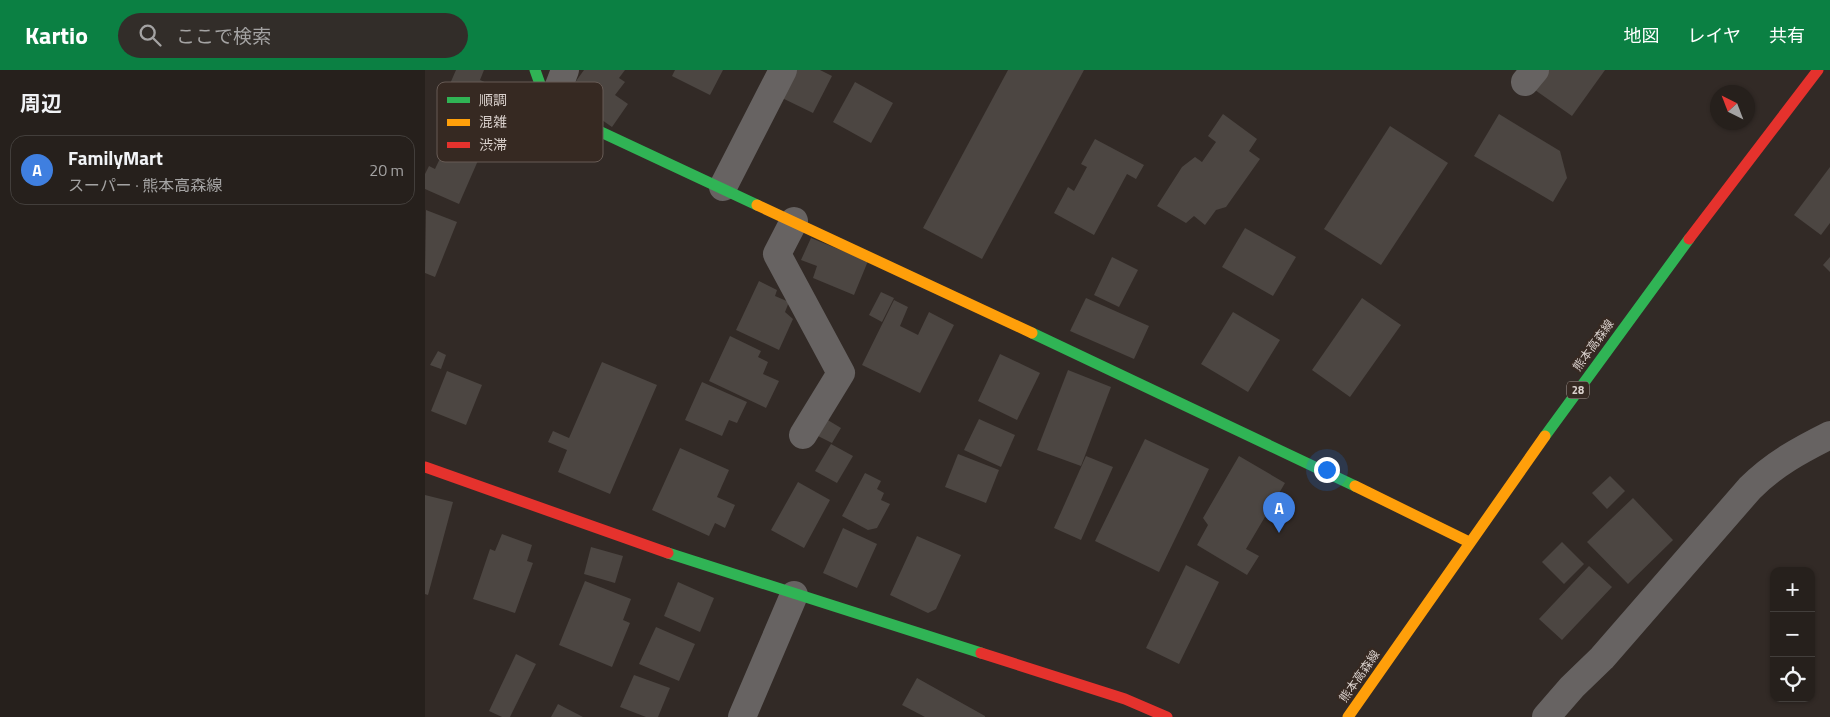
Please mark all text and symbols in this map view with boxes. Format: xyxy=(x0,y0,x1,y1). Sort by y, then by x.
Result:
search box xyxy=(118,13,468,58)
text: Kartio xyxy=(25,17,88,53)
icon: search xyxy=(136,21,164,49)
text: ここで検索 xyxy=(176,21,271,50)
text: 地図 xyxy=(1624,22,1660,49)
text: レイヤ xyxy=(1688,22,1741,49)
text: 共有 xyxy=(1769,22,1805,49)
legend xyxy=(437,82,603,162)
north arrow xyxy=(1710,85,1755,130)
text: 周辺 xyxy=(20,87,62,119)
text: 順調 xyxy=(479,89,507,110)
text: 混雑 xyxy=(479,111,507,132)
text: 渋滞 xyxy=(479,134,507,155)
text: FamilyMart xyxy=(68,143,163,172)
text: A xyxy=(32,158,42,182)
text: 20 m xyxy=(369,158,404,182)
text: スーパー · 熊本高森線 xyxy=(68,173,222,197)
street label: 熊本高森線 xyxy=(1568,315,1618,375)
road number: 28 xyxy=(1567,382,1589,398)
your location xyxy=(1314,457,1340,483)
pin: A xyxy=(1263,492,1295,533)
map controls xyxy=(1770,567,1815,702)
button: + xyxy=(1770,567,1815,612)
button: − xyxy=(1770,612,1815,657)
street label: 熊本高森線 xyxy=(1334,646,1384,706)
button: locate xyxy=(1770,657,1815,702)

